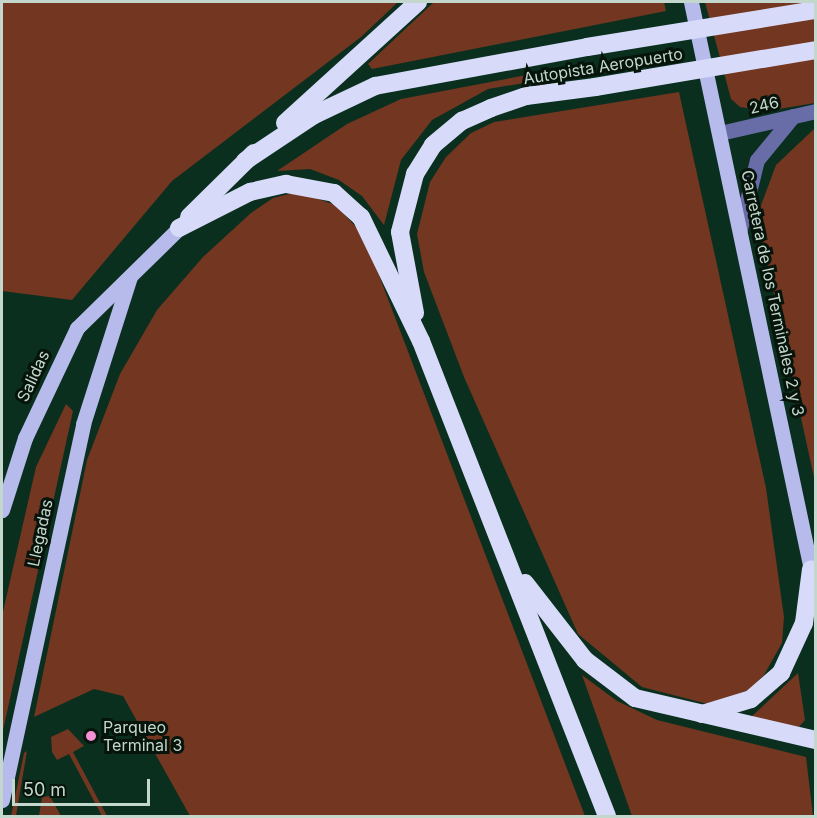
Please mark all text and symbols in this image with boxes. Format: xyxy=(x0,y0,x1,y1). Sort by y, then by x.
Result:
street label: Autopista Aeropuerto xyxy=(522,44,684,88)
street label: 246 xyxy=(747,92,781,118)
street label: Carretera de los Terminales 2 y 3 xyxy=(738,168,808,418)
street label: Salidas xyxy=(13,347,53,405)
street label: Llegadas xyxy=(24,498,56,568)
place label: Parqueo Terminal 3 xyxy=(103,717,182,755)
marker: Parqueo Terminal 3 xyxy=(84,729,98,743)
scale bar xyxy=(15,767,153,805)
text: 50 m xyxy=(23,779,66,800)

